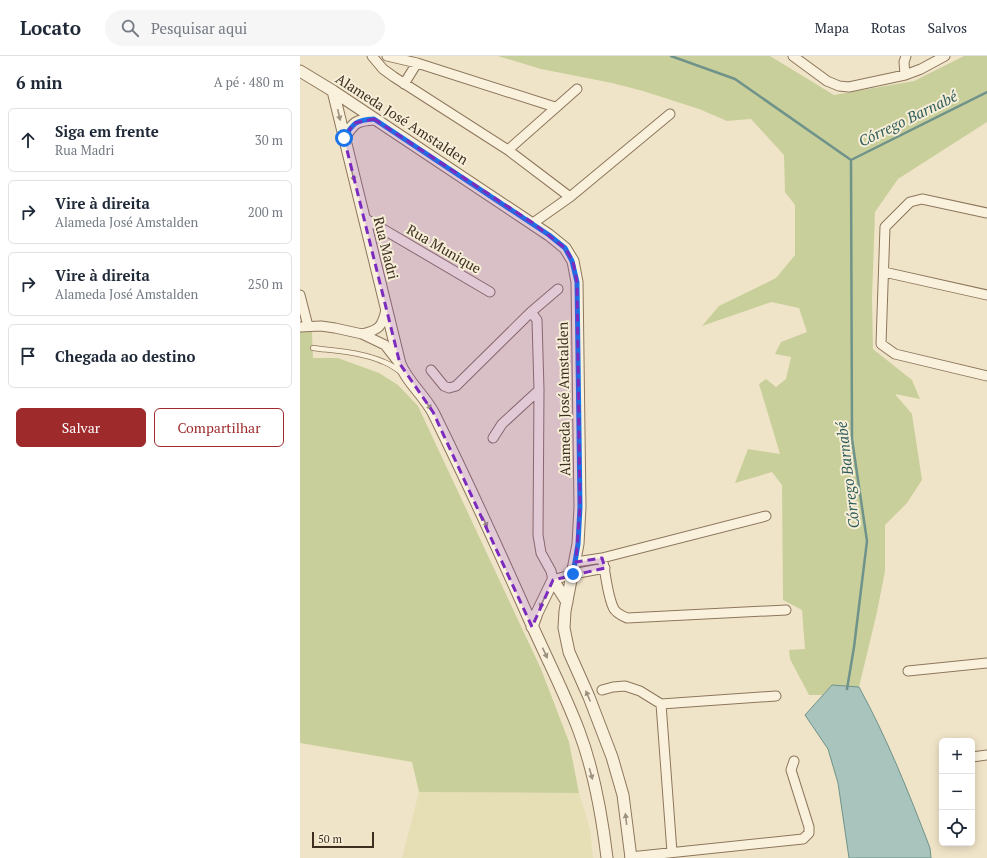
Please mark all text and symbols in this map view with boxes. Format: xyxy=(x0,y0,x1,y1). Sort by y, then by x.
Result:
search box xyxy=(105,10,385,46)
text: Locato xyxy=(20,15,81,40)
icon: search xyxy=(119,17,141,39)
text: Pesquisar aqui xyxy=(151,18,247,38)
text: Mapa xyxy=(815,18,849,37)
text: Rotas xyxy=(871,18,906,37)
text: Salvos xyxy=(928,18,967,37)
street label: Alameda José Amstalden xyxy=(332,69,473,169)
text: 6 min xyxy=(16,71,63,94)
text: A pé · 480 m xyxy=(214,73,284,91)
water label: Córrego Barnabé xyxy=(855,85,961,151)
one-way arrow xyxy=(336,108,342,121)
text: Siga em frente xyxy=(55,121,159,141)
icon: ahead xyxy=(17,129,39,151)
route start xyxy=(335,129,353,147)
text: 30 m xyxy=(255,131,283,149)
text: Rua Madri xyxy=(55,141,114,159)
one-way arrow xyxy=(351,170,357,182)
text: Vire à direita xyxy=(55,193,150,213)
icon: right xyxy=(17,201,39,223)
text: 200 m xyxy=(248,203,283,221)
text: Alameda José Amstalden xyxy=(55,213,198,231)
street label: Rua Madri xyxy=(370,215,403,281)
street label: Rua Munique xyxy=(404,220,485,278)
text: Vire à direita xyxy=(55,265,150,285)
icon: right xyxy=(17,273,39,295)
text: 250 m xyxy=(248,275,283,293)
text: Alameda José Amstalden xyxy=(55,285,198,303)
street label: Alameda José Amstalden xyxy=(553,321,574,476)
icon: arrive xyxy=(17,345,39,367)
text: Chegada ao destino xyxy=(55,346,195,366)
one-way arrow xyxy=(424,400,432,411)
button: Salvar xyxy=(16,408,146,447)
button: Compartilhar xyxy=(154,408,284,447)
water label: Córrego Barnabé xyxy=(830,419,863,530)
one-way arrow xyxy=(482,516,488,527)
route end xyxy=(564,565,582,583)
one-way arrow xyxy=(539,597,545,608)
one-way arrow xyxy=(542,647,548,659)
one-way arrow xyxy=(585,690,591,701)
map controls xyxy=(939,738,975,846)
button: + xyxy=(939,738,975,774)
one-way arrow xyxy=(588,768,594,780)
button: − xyxy=(939,774,975,810)
button: locate xyxy=(939,810,975,846)
one-way arrow xyxy=(623,813,629,825)
scale bar xyxy=(312,830,374,849)
text: 50 m xyxy=(318,832,342,846)

